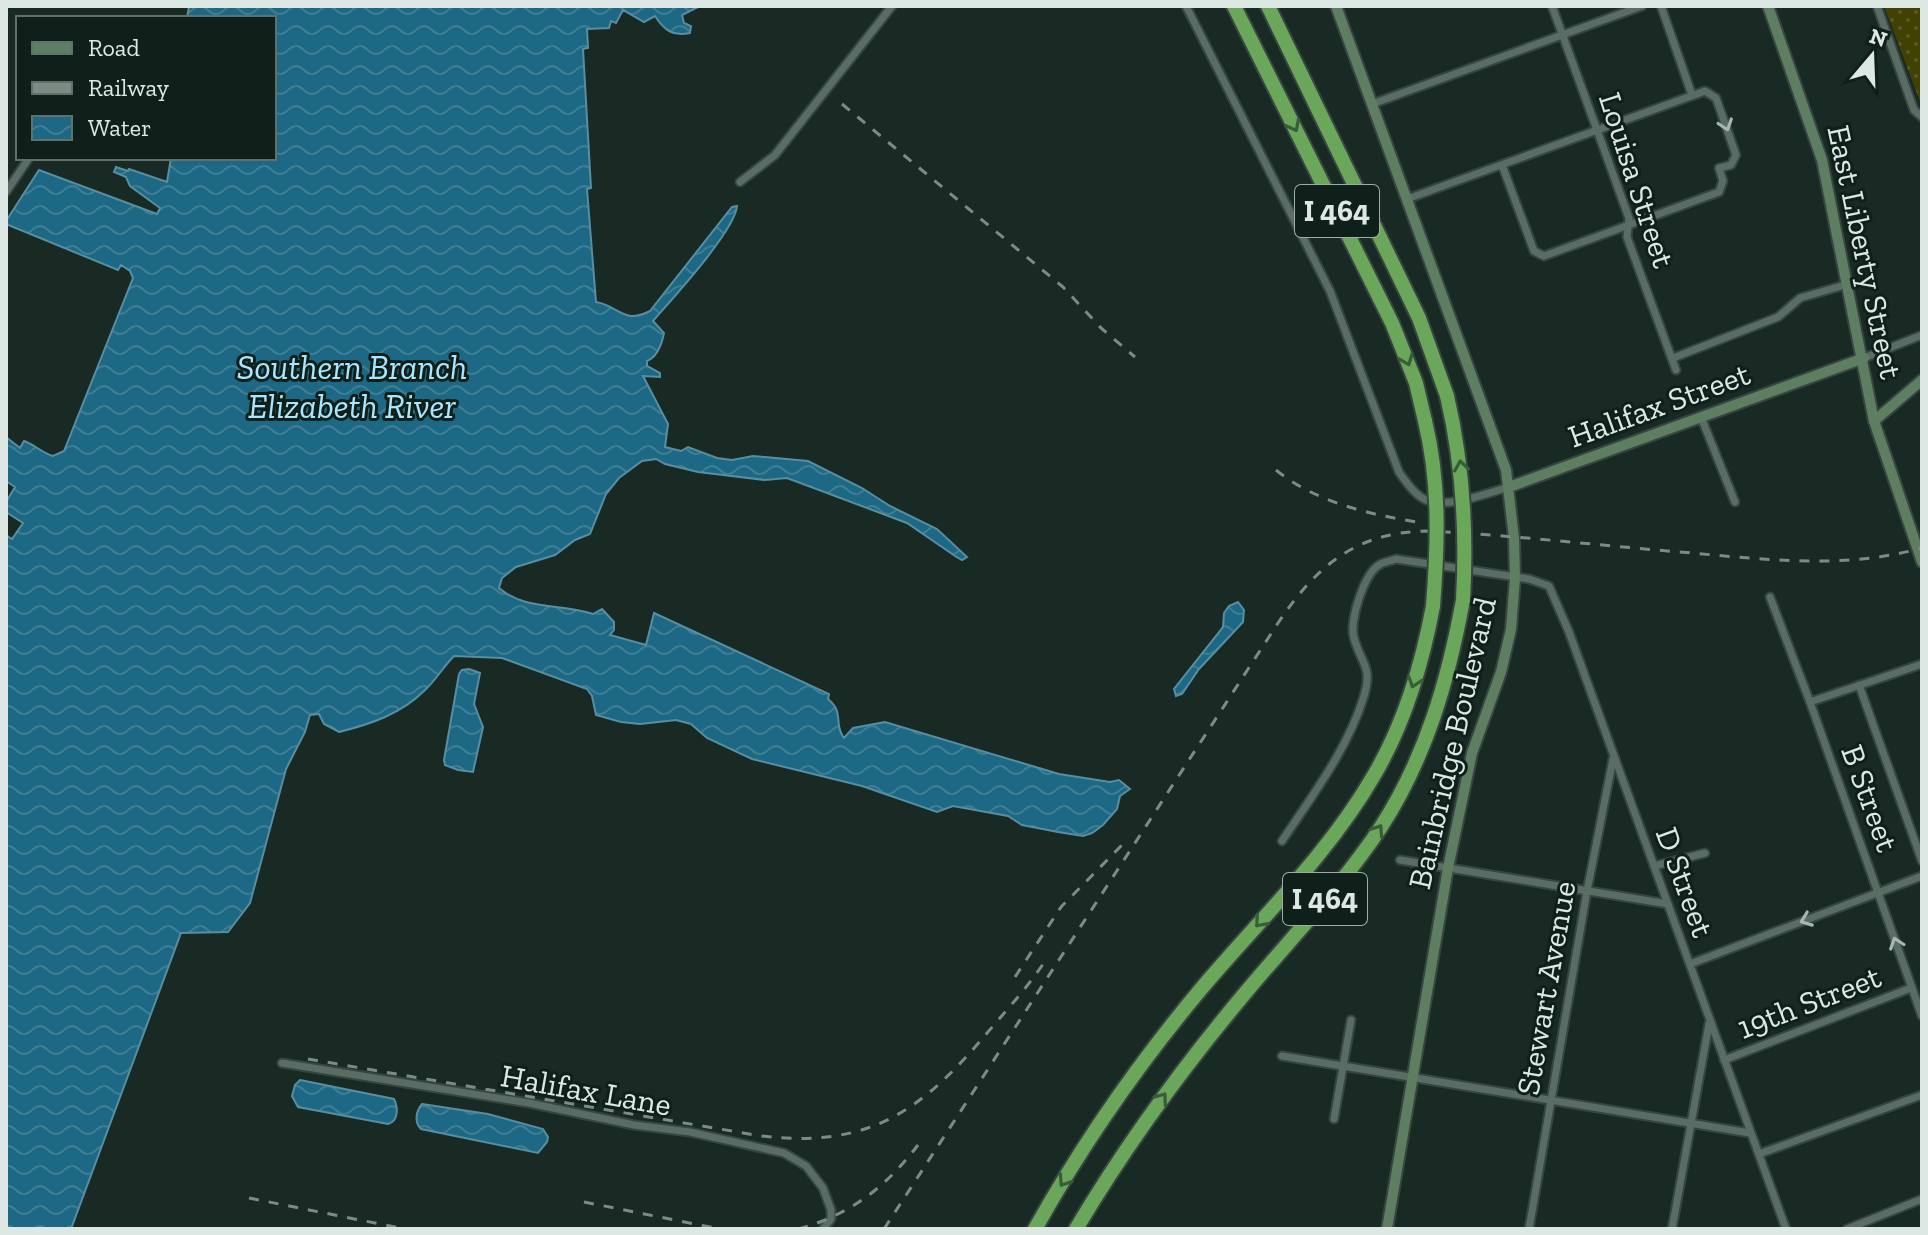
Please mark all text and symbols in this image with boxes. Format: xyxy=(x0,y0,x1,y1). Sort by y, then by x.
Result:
legend xyxy=(16,16,276,160)
north arrow xyxy=(1832,16,1912,96)
text: N xyxy=(1866,22,1891,53)
text: Road xyxy=(88,33,140,62)
text: Railway xyxy=(88,73,170,102)
street label: Louisa Street xyxy=(1591,88,1683,272)
text: Water xyxy=(88,113,151,142)
one-way arrow xyxy=(1285,117,1300,132)
one-way arrow xyxy=(1716,117,1732,131)
street label: East Liberty Street xyxy=(1820,122,1910,382)
road number: I 464 xyxy=(1295,185,1379,237)
water label: Southern Branch Elizabeth River xyxy=(237,347,467,427)
one-way arrow xyxy=(1397,352,1414,366)
street label: Halifax Street xyxy=(1563,355,1755,455)
one-way arrow xyxy=(1453,459,1470,473)
street label: Bainbridge Boulevard xyxy=(1400,593,1504,893)
one-way arrow xyxy=(1408,674,1424,688)
street label: B Street xyxy=(1833,739,1907,857)
street label: D Street xyxy=(1648,822,1722,942)
one-way arrow xyxy=(1368,825,1383,839)
road number: I 464 xyxy=(1283,873,1367,925)
street label: Stewart Avenue xyxy=(1508,878,1584,1098)
one-way arrow xyxy=(1799,910,1813,927)
one-way arrow xyxy=(1255,912,1270,927)
one-way arrow xyxy=(1889,937,1905,951)
street label: 19th Street xyxy=(1732,957,1886,1047)
street label: Halifax Lane xyxy=(498,1056,674,1124)
one-way arrow xyxy=(1152,1092,1167,1107)
one-way arrow xyxy=(1059,1172,1074,1187)

